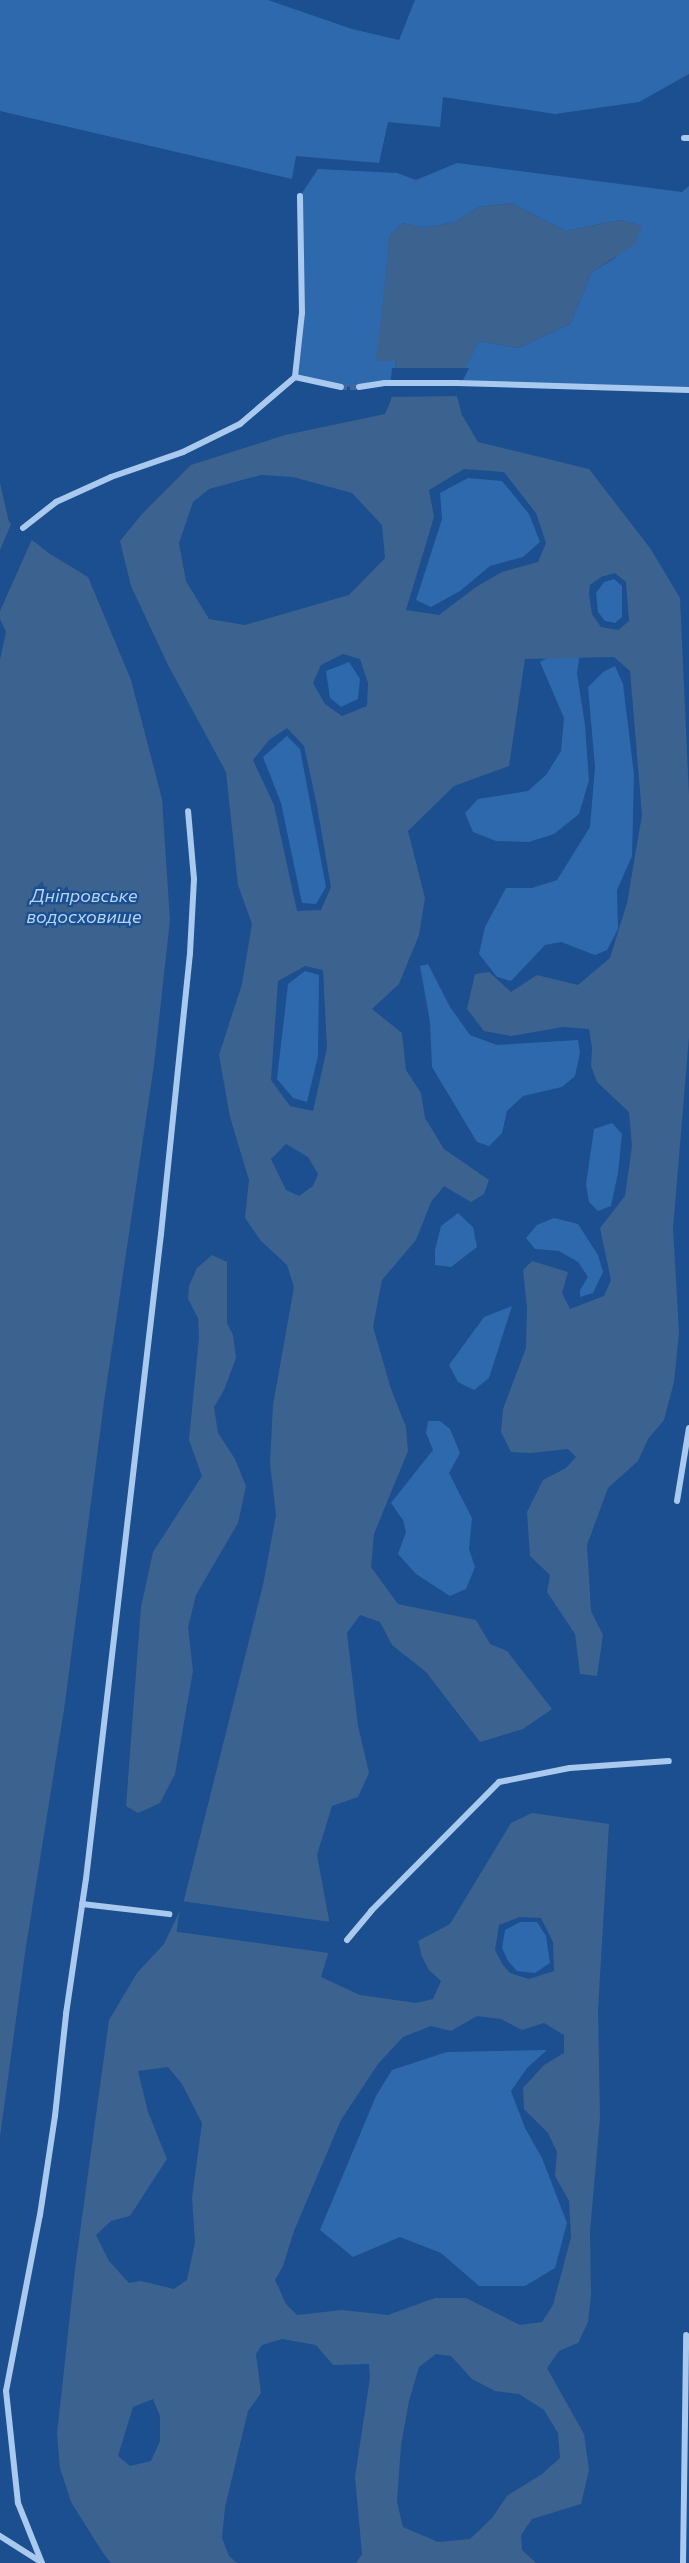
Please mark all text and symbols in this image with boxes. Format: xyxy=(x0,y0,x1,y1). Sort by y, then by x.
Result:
water label: Дніпровське водосховище xyxy=(27,885,141,928)

